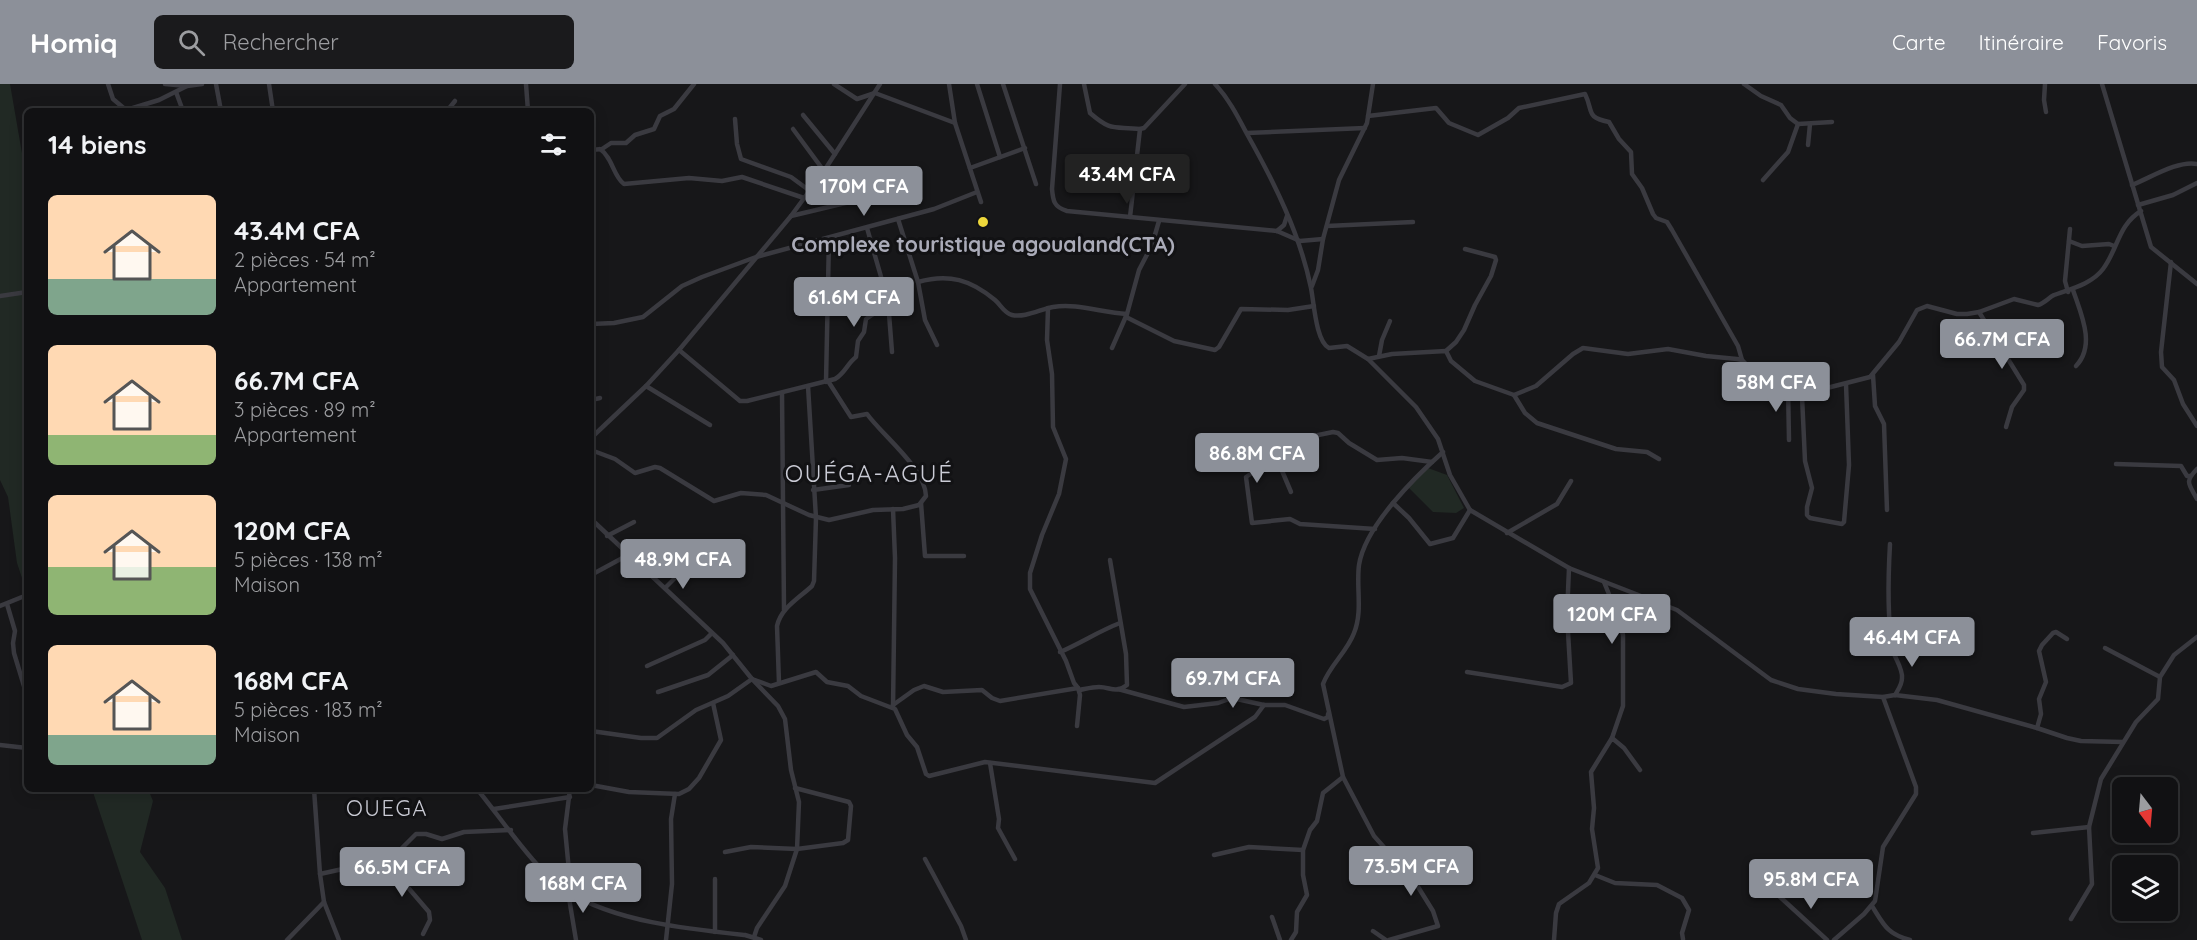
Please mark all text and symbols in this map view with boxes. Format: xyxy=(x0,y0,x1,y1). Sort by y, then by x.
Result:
search box xyxy=(154,15,574,69)
text: Homiq xyxy=(30,25,118,60)
icon: search xyxy=(175,26,208,59)
text: Rechercher xyxy=(223,28,339,56)
text: Carte xyxy=(1892,29,1946,55)
text: Itinéraire xyxy=(1979,29,2064,55)
text: Favoris xyxy=(2097,29,2167,55)
text: 14 biens xyxy=(48,128,147,161)
icon: filters xyxy=(537,128,570,161)
pin: 43.4M CFA xyxy=(1058,154,1196,205)
text: 43.4M CFA xyxy=(1079,161,1175,186)
pin: 170M CFA xyxy=(802,166,926,217)
text: 170M CFA xyxy=(820,173,908,198)
text: 43.4M CFA xyxy=(234,214,360,247)
marker: Complexe touristique agoualand(CTA) xyxy=(976,215,990,229)
icon: home xyxy=(96,219,168,291)
place label: Complexe touristique agoualand(CTA) xyxy=(791,231,1175,257)
text: 2 pièces · 54 m² xyxy=(234,247,376,272)
text: Appartement xyxy=(234,272,357,297)
pin: 61.6M CFA xyxy=(785,277,923,328)
text: 61.6M CFA xyxy=(808,284,900,309)
pin: 66.7M CFA xyxy=(1933,319,2071,370)
text: 66.7M CFA xyxy=(1954,326,2050,351)
pin: 58M CFA xyxy=(1721,362,1831,413)
text: 66.7M CFA xyxy=(234,364,359,397)
icon: home xyxy=(96,369,168,441)
text: 58M CFA xyxy=(1736,369,1816,394)
text: 3 pièces · 89 m² xyxy=(234,397,376,422)
text: Appartement xyxy=(234,422,357,447)
pin: 86.8M CFA xyxy=(1188,433,1326,484)
text: 86.8M CFA xyxy=(1209,440,1305,465)
district label: OUÉGA-AGUÉ xyxy=(785,458,953,488)
text: 120M CFA xyxy=(234,514,350,547)
icon: home xyxy=(96,519,168,591)
pin: 48.9M CFA xyxy=(614,539,752,590)
text: 48.9M CFA xyxy=(635,546,731,571)
text: 5 pièces · 138 m² xyxy=(234,547,383,572)
text: Maison xyxy=(234,572,300,597)
pin: 120M CFA xyxy=(1550,594,1674,645)
text: 120M CFA xyxy=(1567,601,1657,626)
pin: 46.4M CFA xyxy=(1843,617,1981,668)
text: 46.4M CFA xyxy=(1864,624,1960,649)
pin: 69.7M CFA xyxy=(1164,658,1302,709)
text: 168M CFA xyxy=(234,664,348,697)
text: 69.7M CFA xyxy=(1185,665,1281,690)
icon: home xyxy=(96,669,168,741)
text: 5 pièces · 183 m² xyxy=(234,697,383,722)
text: Maison xyxy=(234,722,300,747)
north arrow xyxy=(2112,777,2178,843)
map controls xyxy=(2112,777,2178,921)
district label: OUEGA xyxy=(346,794,428,822)
pin: 73.5M CFA xyxy=(1342,846,1480,897)
pin: 66.5M CFA xyxy=(333,847,471,898)
text: 73.5M CFA xyxy=(1363,853,1459,878)
text: 66.5M CFA xyxy=(354,854,450,879)
button: layers xyxy=(2112,855,2178,921)
pin: 95.8M CFA xyxy=(1742,859,1880,910)
pin: 168M CFA xyxy=(521,863,645,914)
text: 95.8M CFA xyxy=(1763,866,1859,891)
text: 168M CFA xyxy=(539,870,627,895)

